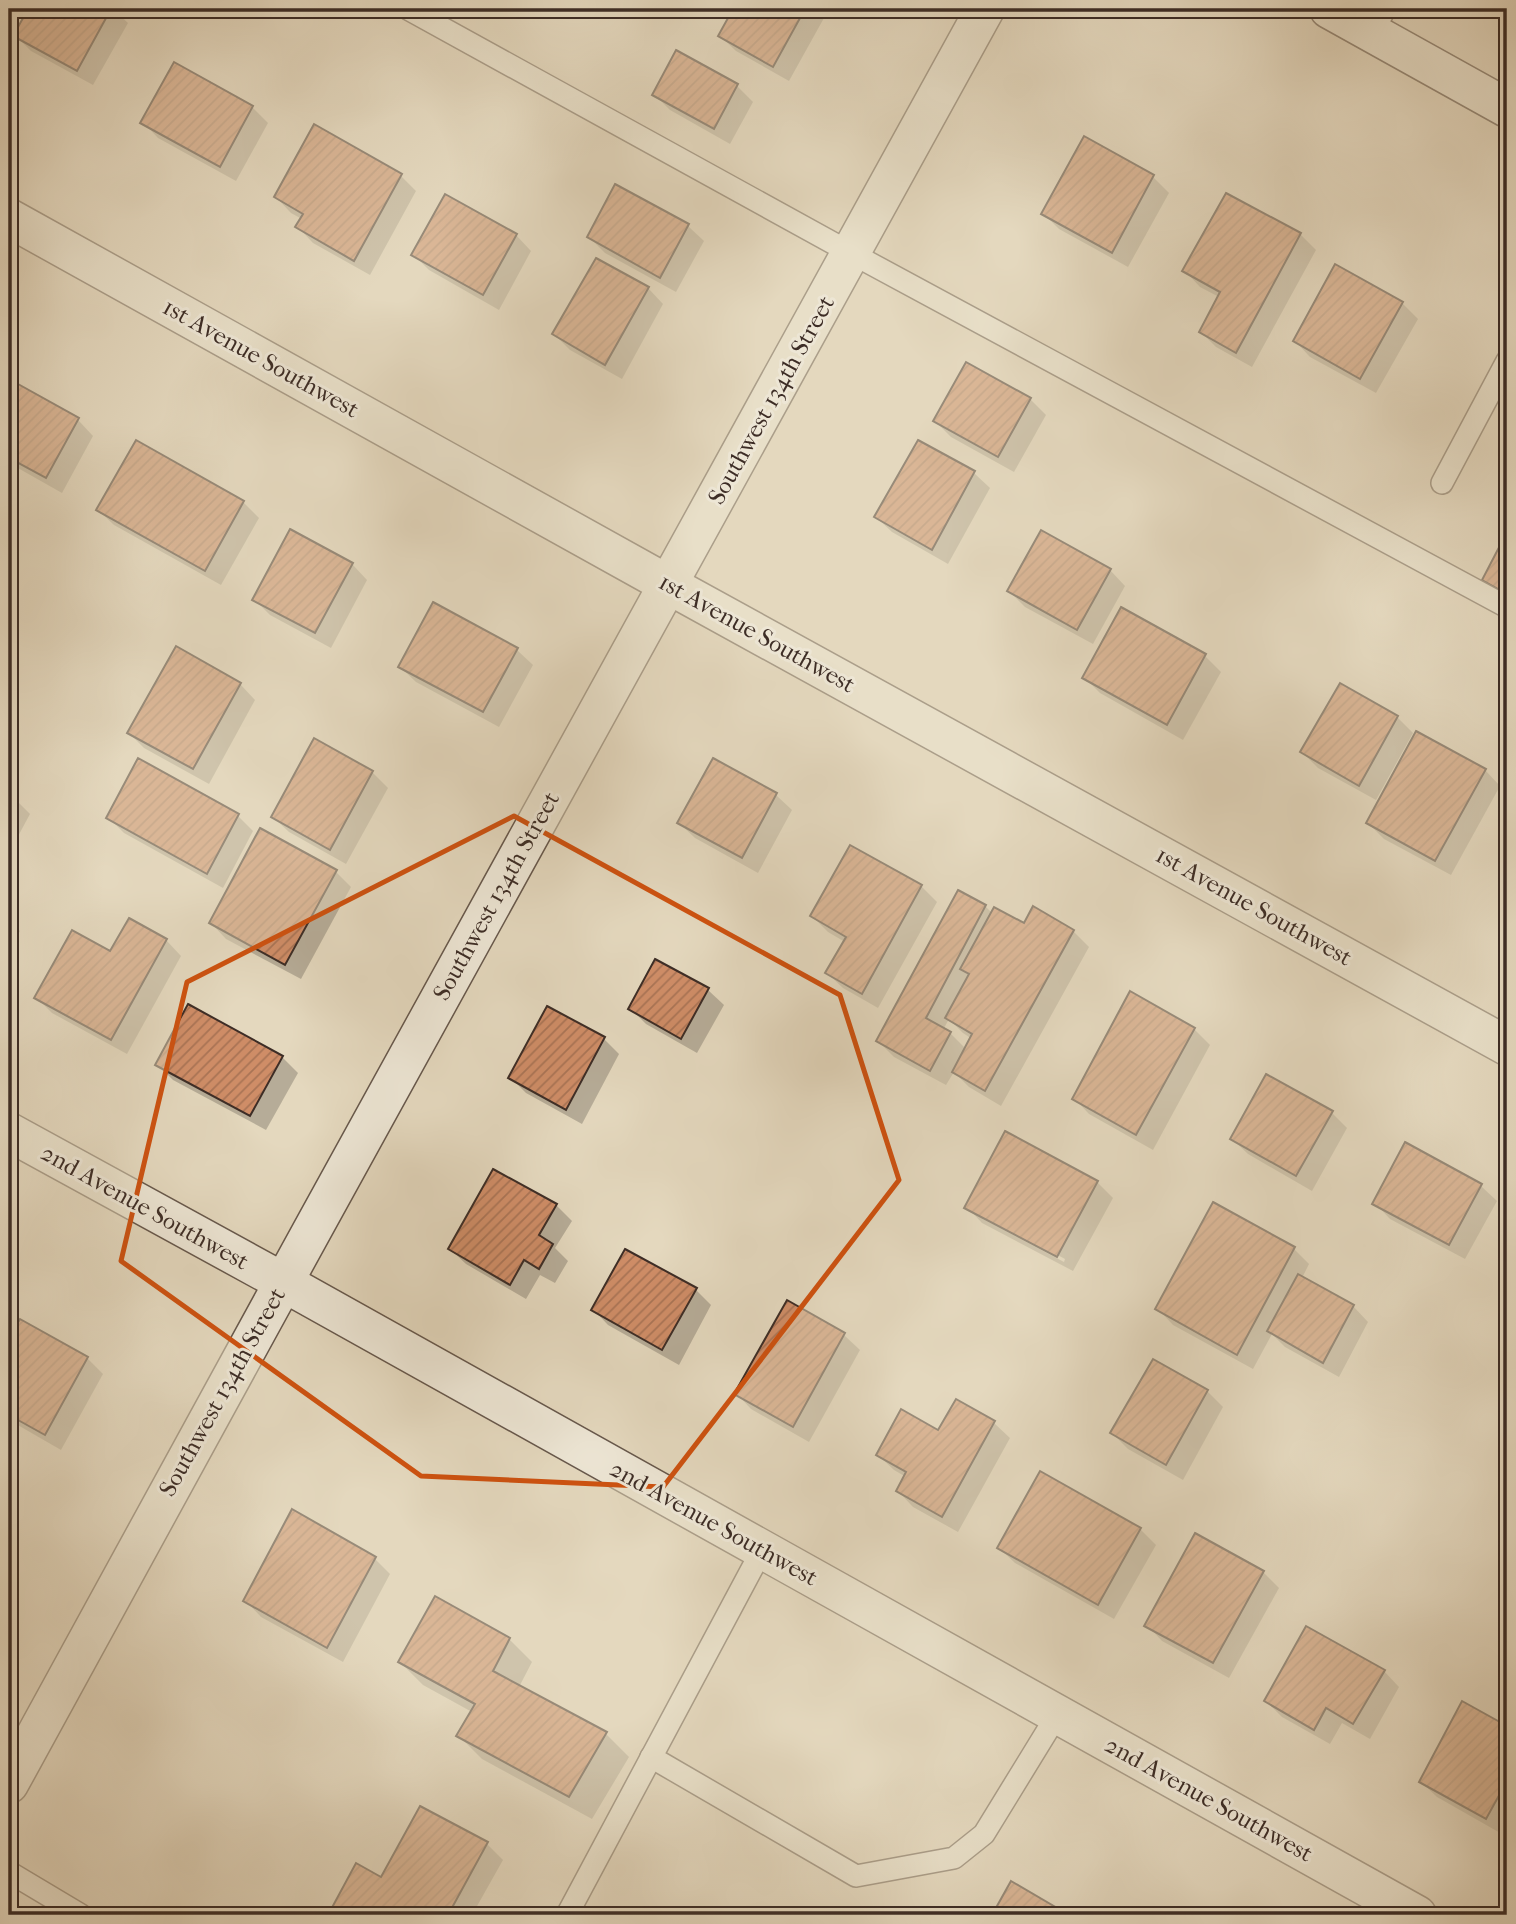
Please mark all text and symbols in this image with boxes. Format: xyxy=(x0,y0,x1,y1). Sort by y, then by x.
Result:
street label: Southwest 134th Street xyxy=(702,290,840,509)
street label: 1st Avenue Southwest xyxy=(158,292,364,424)
street label: 1st Avenue Southwest xyxy=(654,567,860,699)
street label: Southwest 134th Street xyxy=(427,786,565,1005)
street label: 1st Avenue Southwest xyxy=(1151,840,1357,972)
street label: 2nd Avenue Southwest xyxy=(36,1138,254,1276)
street label: Southwest 134th Street xyxy=(153,1282,291,1501)
street label: 2nd Avenue Southwest xyxy=(605,1454,823,1592)
street label: 2nd Avenue Southwest xyxy=(1100,1730,1318,1868)

